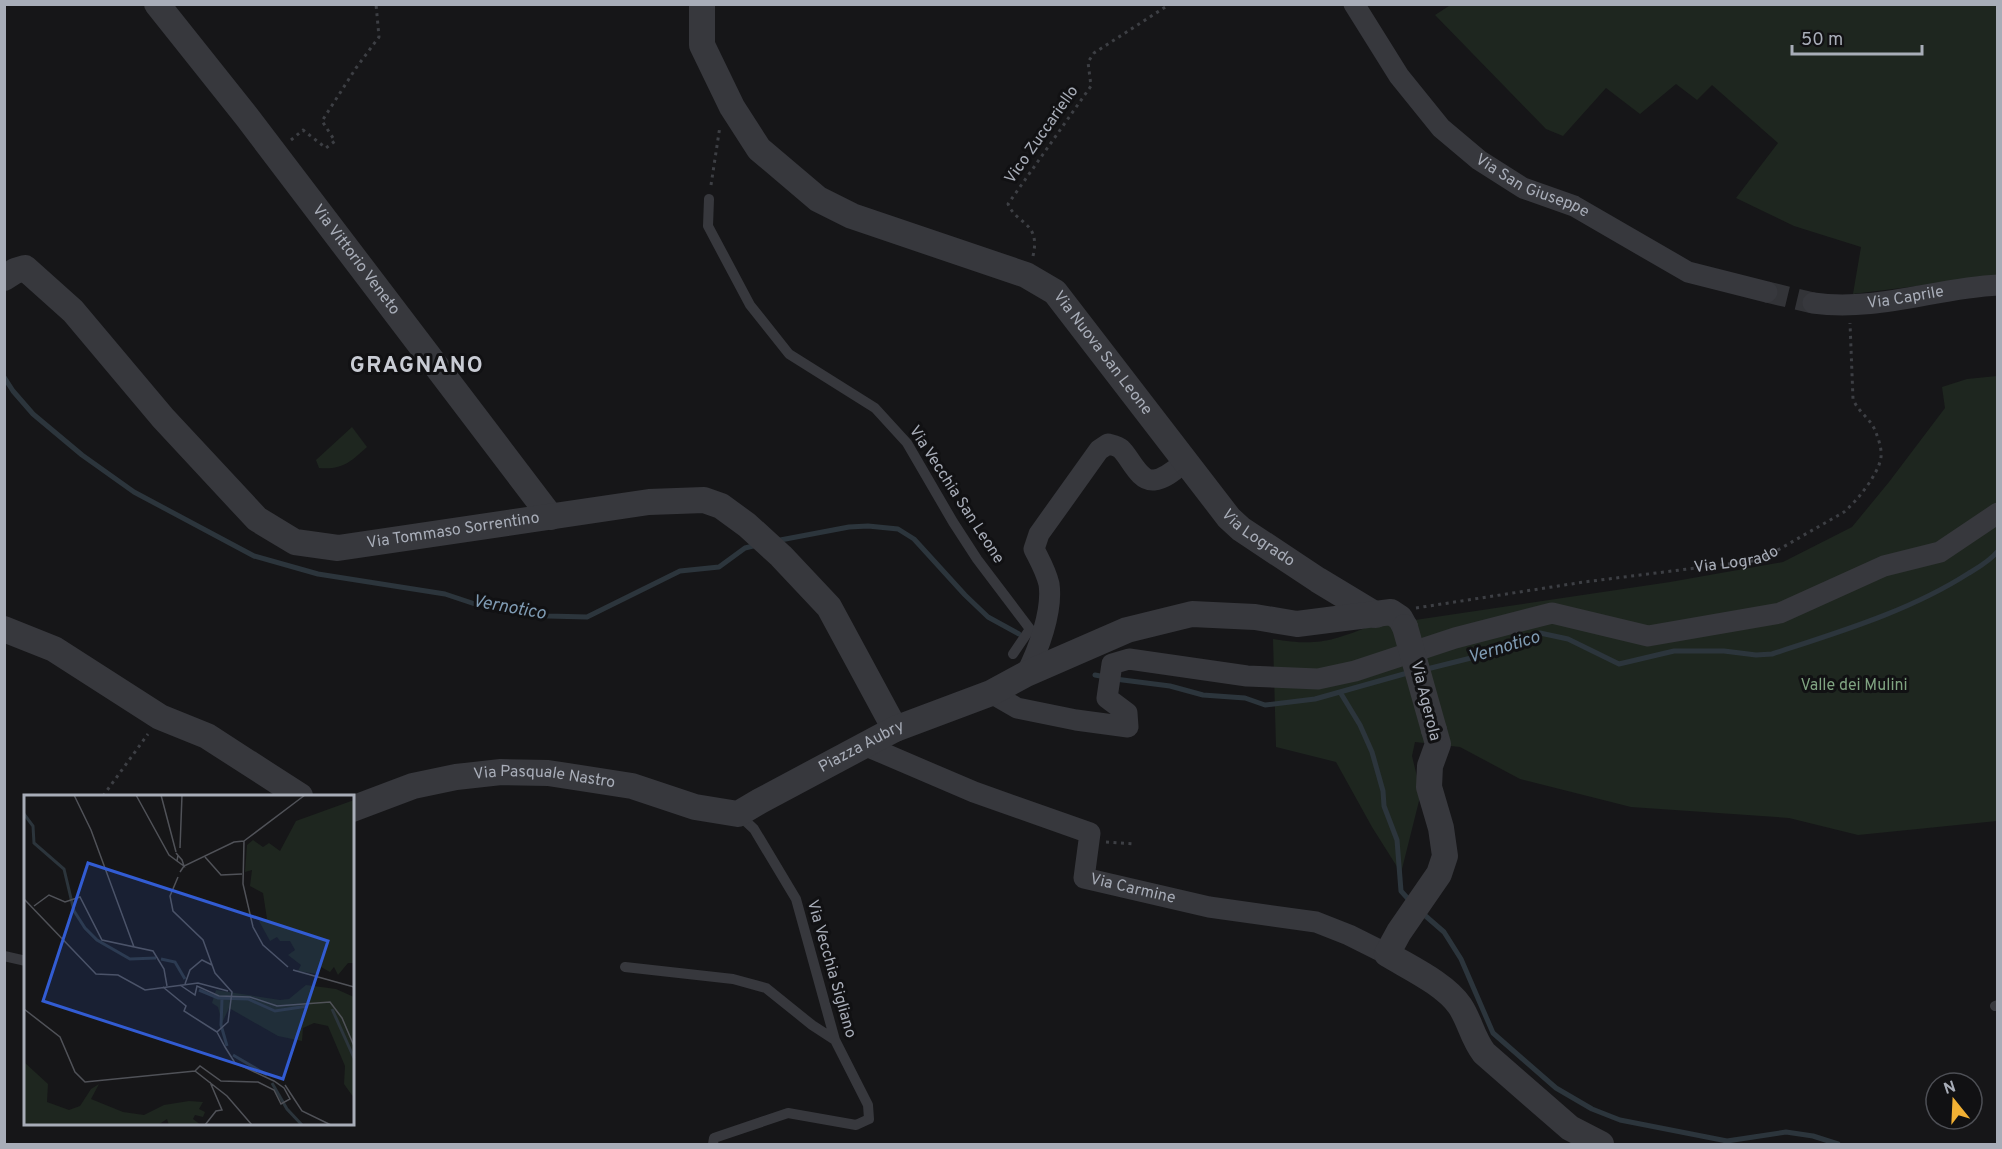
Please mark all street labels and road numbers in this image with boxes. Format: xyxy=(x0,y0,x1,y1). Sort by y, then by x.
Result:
street label: Vico Zuccariello xyxy=(1001,82,1083,188)
street label: Via San Giuseppe xyxy=(1471,150,1593,223)
street label: Via Vittorio Veneto xyxy=(307,201,404,319)
street label: Via Caprile xyxy=(1866,282,1946,314)
street label: Via Nuova San Leone xyxy=(1048,287,1156,420)
street label: Via Vecchia San Leone xyxy=(904,422,1008,568)
street label: Via Logrado xyxy=(1216,506,1298,572)
street label: Via Tommaso Sorrentino xyxy=(365,508,541,554)
street label: Via Logrado xyxy=(1693,542,1783,578)
street label: Via Agerola xyxy=(1405,659,1445,743)
street label: Piazza Aubry xyxy=(815,716,907,778)
street label: Via Pasquale Nastro xyxy=(473,762,616,793)
street label: Via Carmine xyxy=(1088,870,1177,909)
street label: Via Vecchia Sigliano xyxy=(802,898,860,1041)

